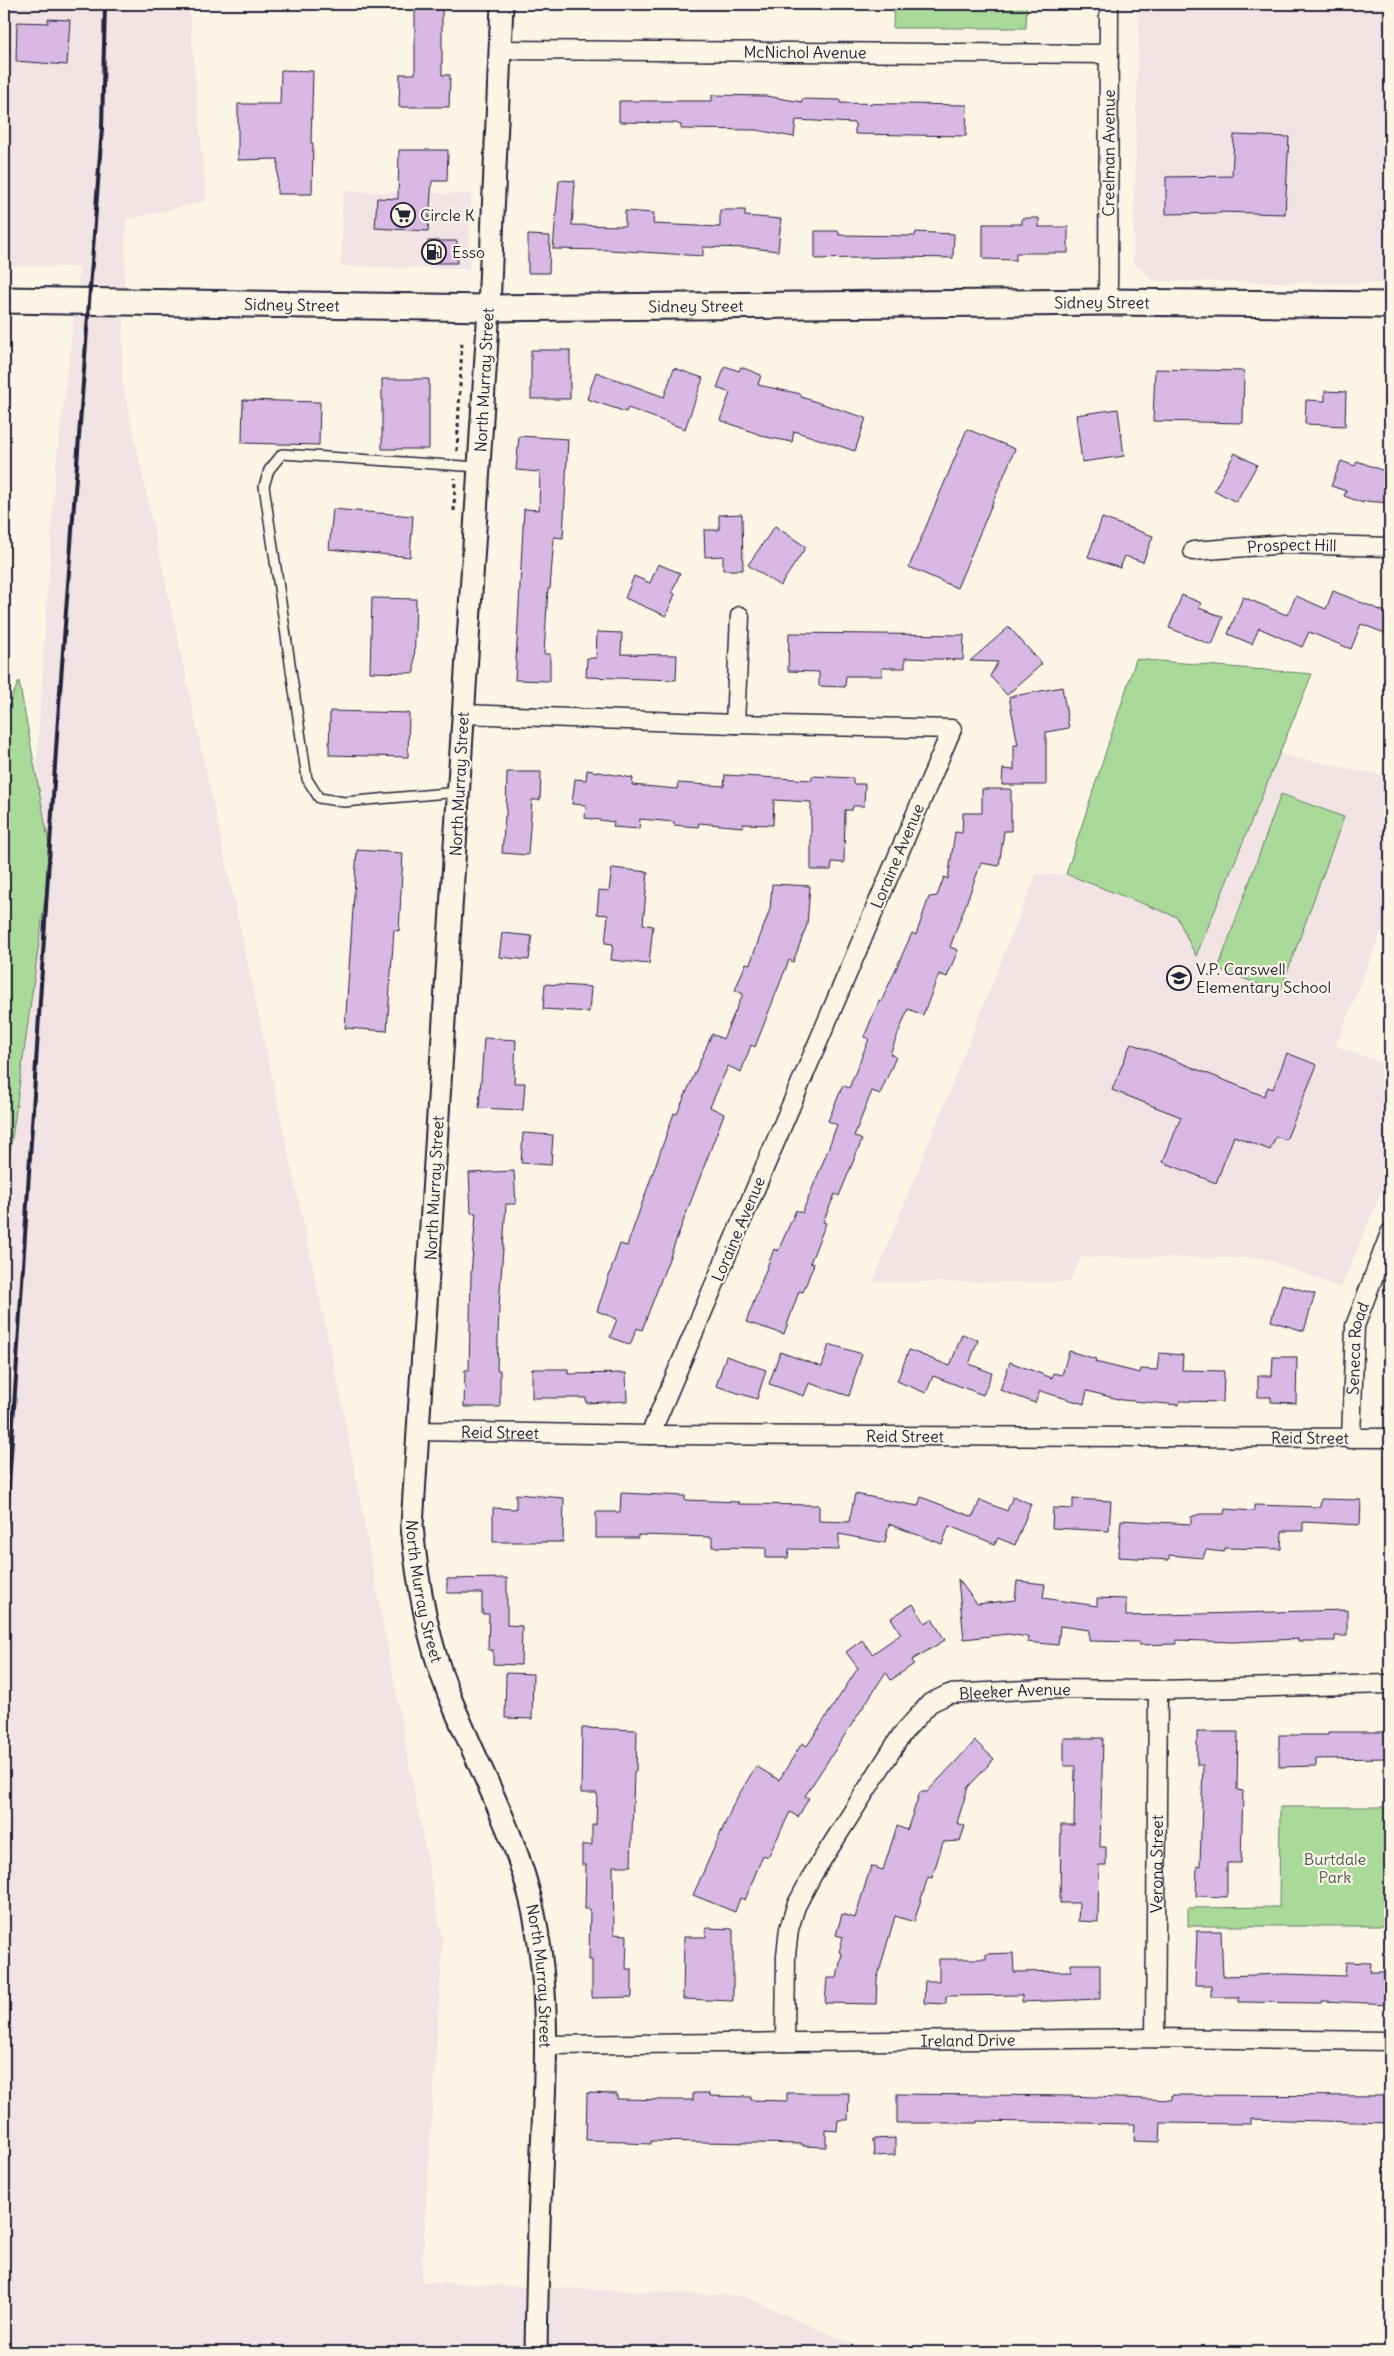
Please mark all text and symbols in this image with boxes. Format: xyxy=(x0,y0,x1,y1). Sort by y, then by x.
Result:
street label: McNichol Avenue xyxy=(743,42,867,62)
street label: Creelman Avenue xyxy=(1098,89,1119,217)
supermarket icon: Circle K xyxy=(390,202,416,228)
place label: Circle K xyxy=(420,205,475,225)
fuel station icon: Esso xyxy=(421,239,447,265)
place label: Esso xyxy=(452,242,485,262)
street label: Sidney Street xyxy=(1054,292,1150,313)
street label: Sidney Street xyxy=(244,294,340,316)
street label: Sidney Street xyxy=(648,296,744,316)
street label: North Murray Street xyxy=(470,307,498,453)
street label: Prospect Hill xyxy=(1246,534,1337,557)
street label: North Murray Street xyxy=(445,711,473,857)
street label: Loraine Avenue xyxy=(866,801,928,911)
place label: V.P. Carswell Elementary School xyxy=(1196,959,1331,997)
school or university icon: V.P. Carswell Elementary School xyxy=(1166,965,1192,991)
street label: North Murray Street xyxy=(420,1115,448,1261)
street label: Loraine Avenue xyxy=(707,1174,769,1284)
street label: Seneca Road xyxy=(1343,1299,1373,1395)
street label: Reid Street xyxy=(461,1422,540,1443)
street label: Reid Street xyxy=(866,1426,945,1446)
street label: Reid Street xyxy=(1271,1428,1350,1448)
street label: North Murray Street xyxy=(402,1519,447,1666)
street label: Bleeker Avenue xyxy=(958,1679,1071,1703)
street label: Verona Street xyxy=(1146,1814,1167,1913)
park label: Burtdale Park xyxy=(1304,1849,1366,1887)
street label: North Murray Street xyxy=(522,1902,556,2049)
street label: Ireland Drive xyxy=(921,2030,1015,2051)

